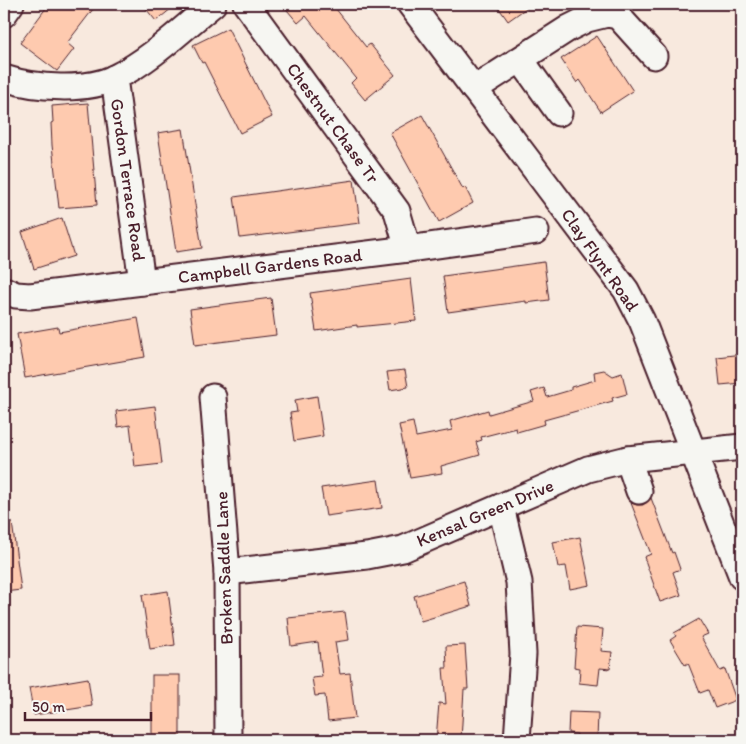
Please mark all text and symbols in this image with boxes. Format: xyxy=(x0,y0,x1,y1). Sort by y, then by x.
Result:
street label: Chestnut Chase Tr xyxy=(282,59,384,188)
street label: Gordon Terrace Road xyxy=(106,97,150,263)
street label: Clay Flynt Road xyxy=(556,204,644,316)
street label: Campbell Gardens Road xyxy=(177,244,363,288)
street label: Kensal Green Drive xyxy=(413,474,557,552)
street label: Broken Saddle Lane xyxy=(210,491,238,645)
scale bar xyxy=(25,689,151,721)
text: 50 m xyxy=(32,698,65,716)

